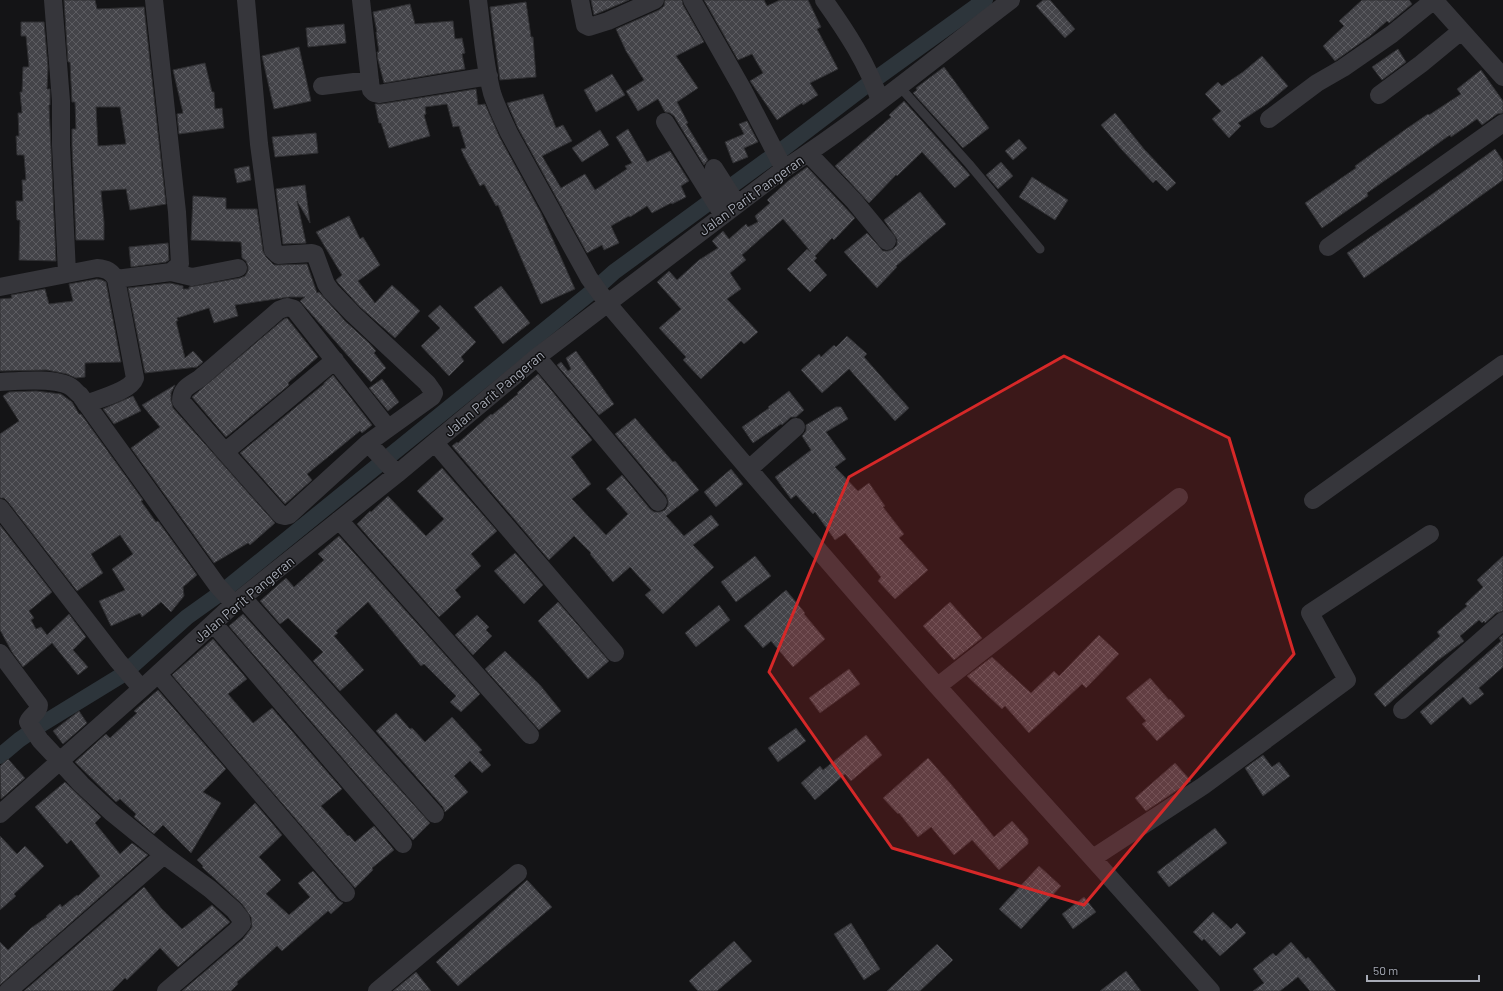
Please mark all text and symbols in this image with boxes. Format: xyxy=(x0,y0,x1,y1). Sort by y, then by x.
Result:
street label: Jalan Parit Pangeran xyxy=(695,151,807,239)
street label: Jalan Parit Pangeran xyxy=(440,346,548,440)
street label: Jalan Parit Pangeran xyxy=(190,552,298,646)
scale bar xyxy=(1367,957,1479,983)
text: 50 m xyxy=(1373,963,1398,977)

